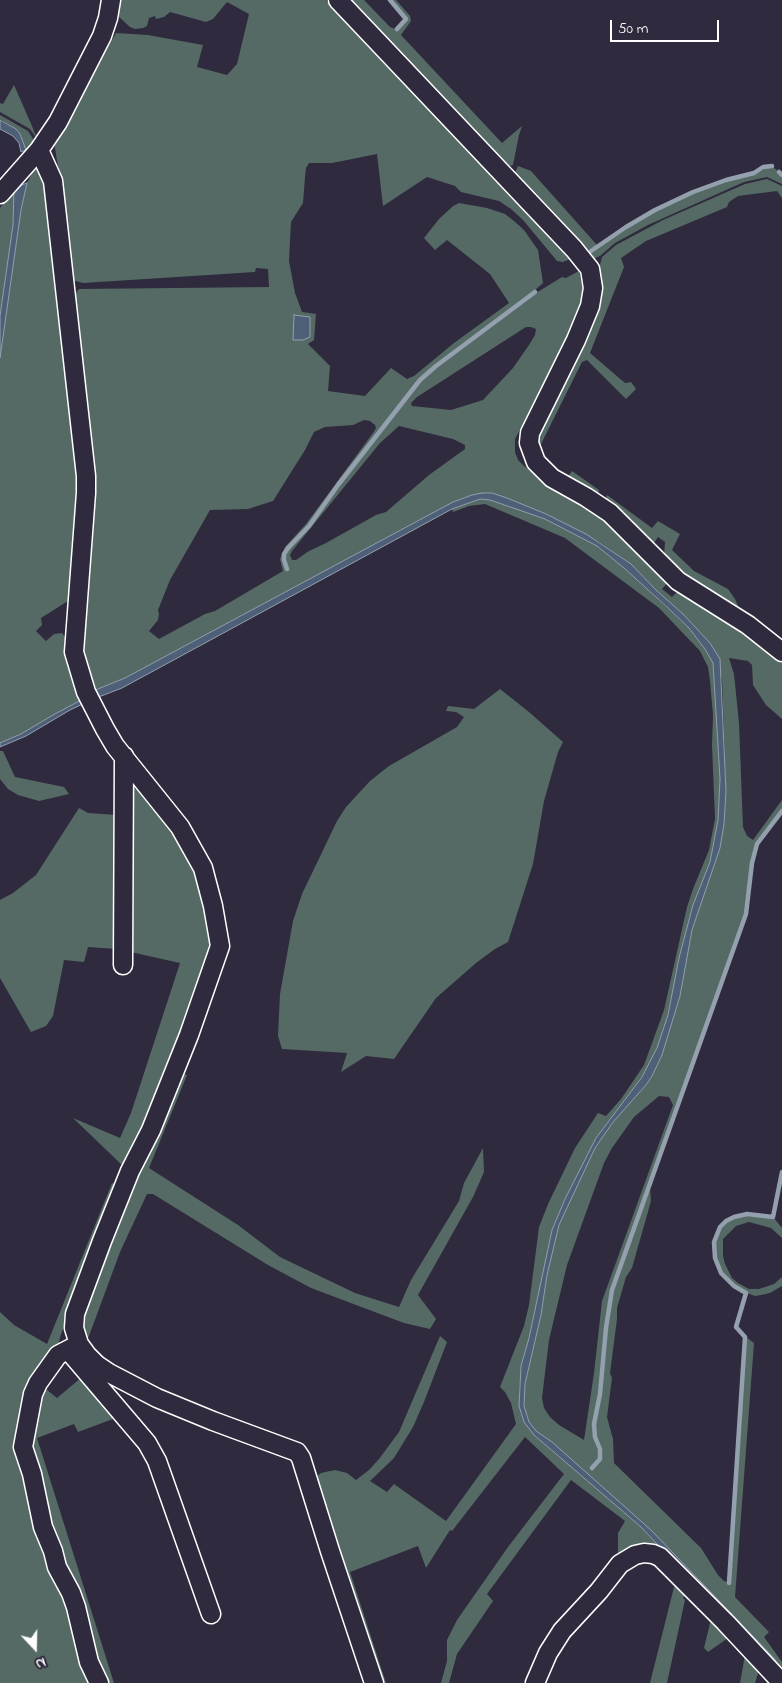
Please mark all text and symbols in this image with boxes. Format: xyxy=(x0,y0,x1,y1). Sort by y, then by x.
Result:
scale bar xyxy=(612,10,721,42)
text: 50 m xyxy=(618,18,648,40)
north arrow xyxy=(10,1623,60,1673)
text: N xyxy=(32,1651,49,1674)

